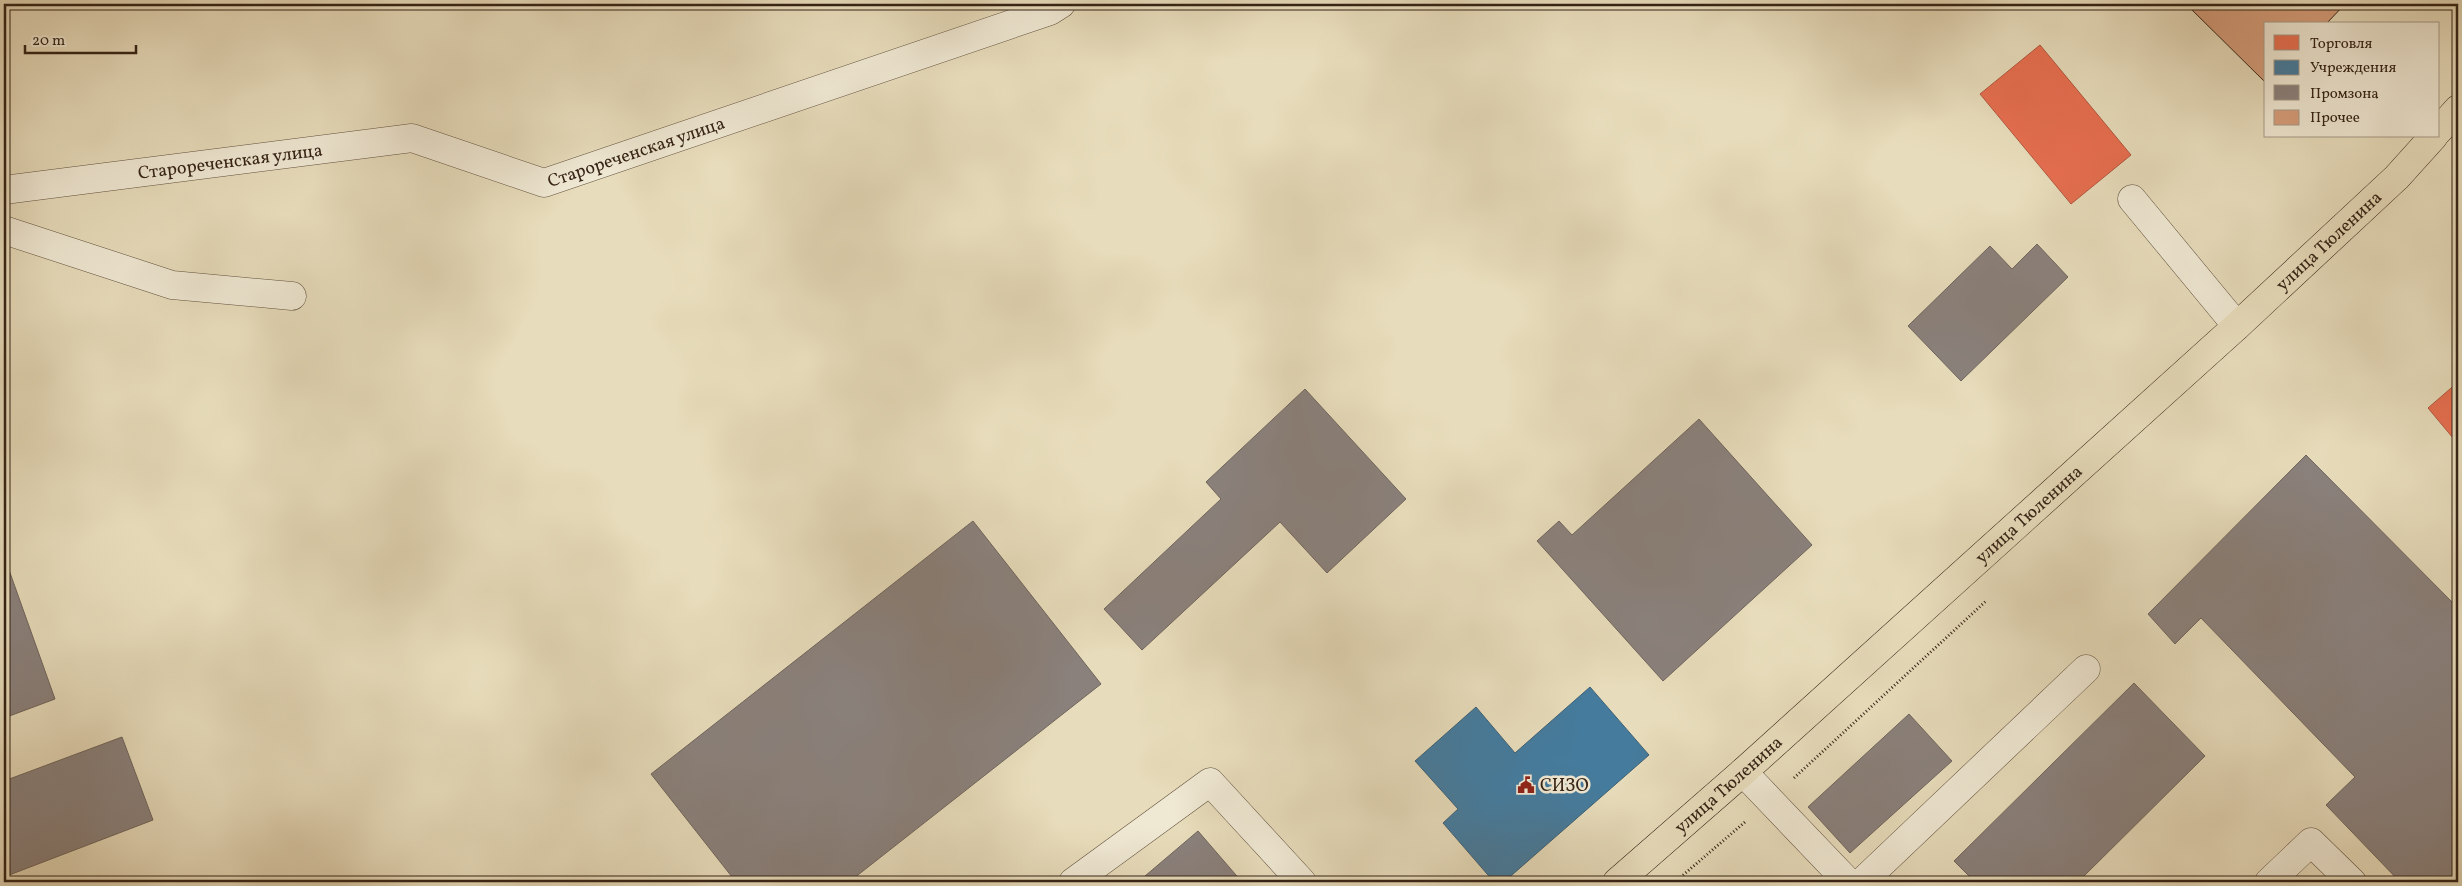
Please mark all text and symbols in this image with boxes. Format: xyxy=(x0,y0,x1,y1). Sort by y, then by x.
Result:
scale bar xyxy=(25,22,136,54)
legend xyxy=(2264,22,2440,138)
text: 20 m xyxy=(32,31,65,52)
text: Торговля xyxy=(2310,34,2372,55)
text: Учреждения xyxy=(2310,58,2396,79)
text: Промзона xyxy=(2310,84,2379,105)
text: Прочее xyxy=(2310,108,2360,129)
street label: Старореченская улица xyxy=(545,111,729,195)
street label: Старореченская улица xyxy=(137,139,324,187)
street label: улица Тюленина xyxy=(2271,186,2388,298)
street label: улица Тюленина xyxy=(1970,460,2089,570)
street label: улица Тюленина xyxy=(1670,731,1789,840)
place label: СИЗО xyxy=(1540,774,1589,799)
public building icon: СИЗО xyxy=(1516,775,1536,795)

